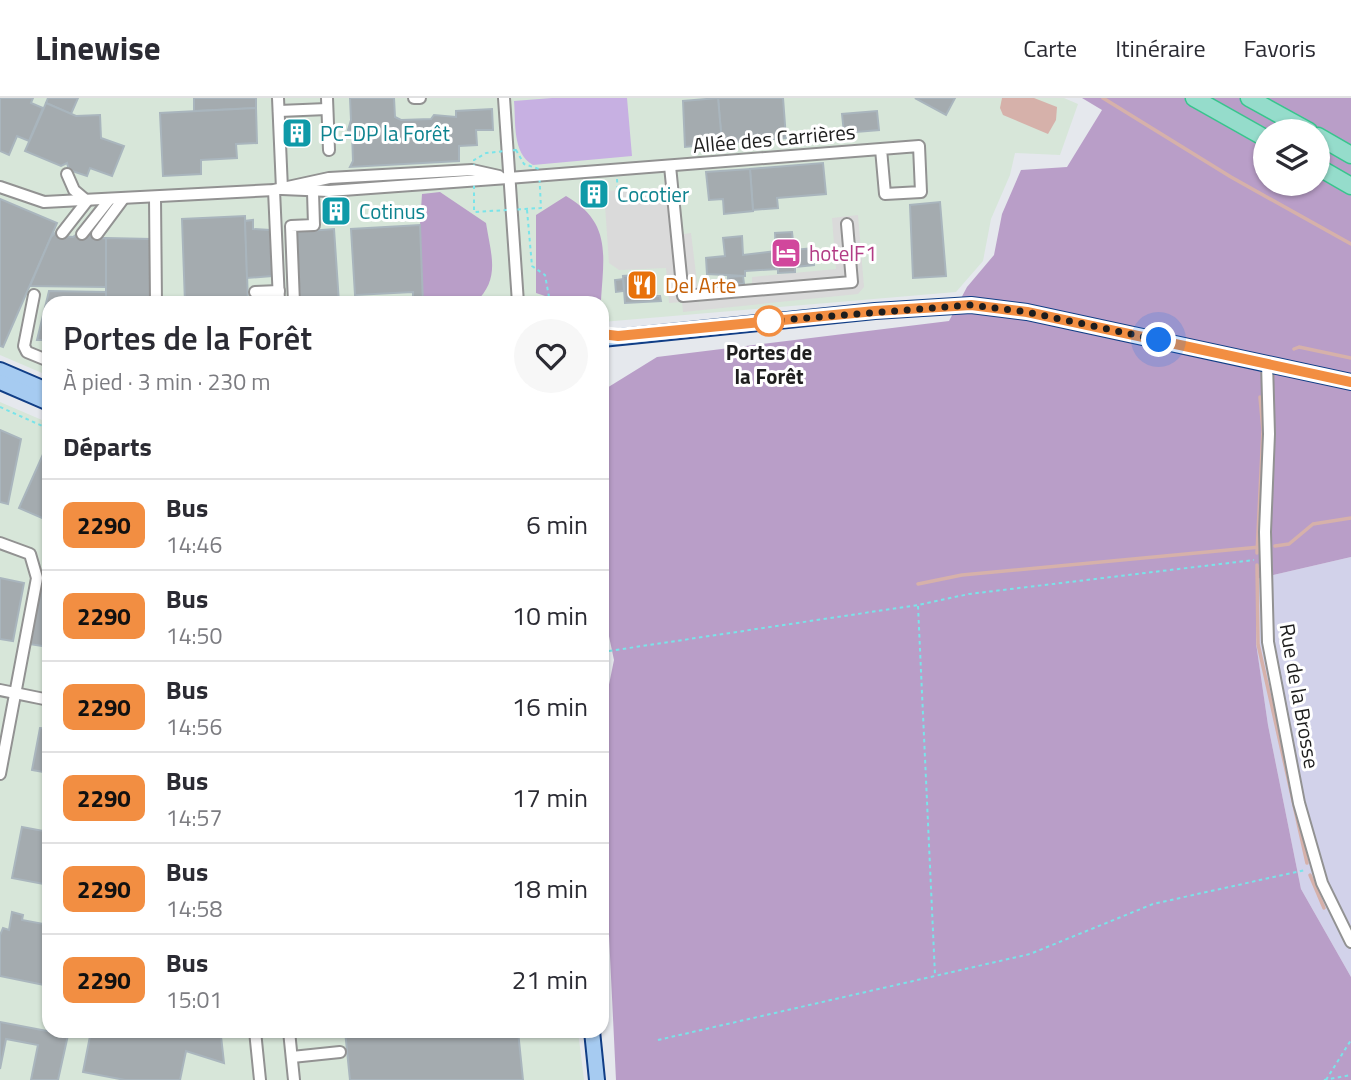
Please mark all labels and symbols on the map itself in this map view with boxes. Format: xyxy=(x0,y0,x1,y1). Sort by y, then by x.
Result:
street label: Allée des Carrières xyxy=(691,115,857,161)
building icon: PC-DP la Forêt xyxy=(280,116,314,150)
place label: PC-DP la Forêt xyxy=(320,117,450,149)
building icon: Cocotier xyxy=(577,177,611,211)
place label: Cocotier xyxy=(617,178,689,210)
building icon: Cotinus xyxy=(319,194,353,228)
place label: Cotinus xyxy=(359,195,425,227)
hotel icon: hotelF1 xyxy=(769,236,803,270)
place label: hotelF1 xyxy=(809,237,877,269)
restaurant icon: Del Arte xyxy=(625,268,659,302)
place label: Del Arte xyxy=(665,269,736,301)
marker: Portes de la Forêt xyxy=(754,306,784,336)
your location xyxy=(1141,322,1176,357)
place label: Portes de la Forêt xyxy=(726,336,812,392)
street label: Rue de la Brosse xyxy=(1271,621,1329,771)

